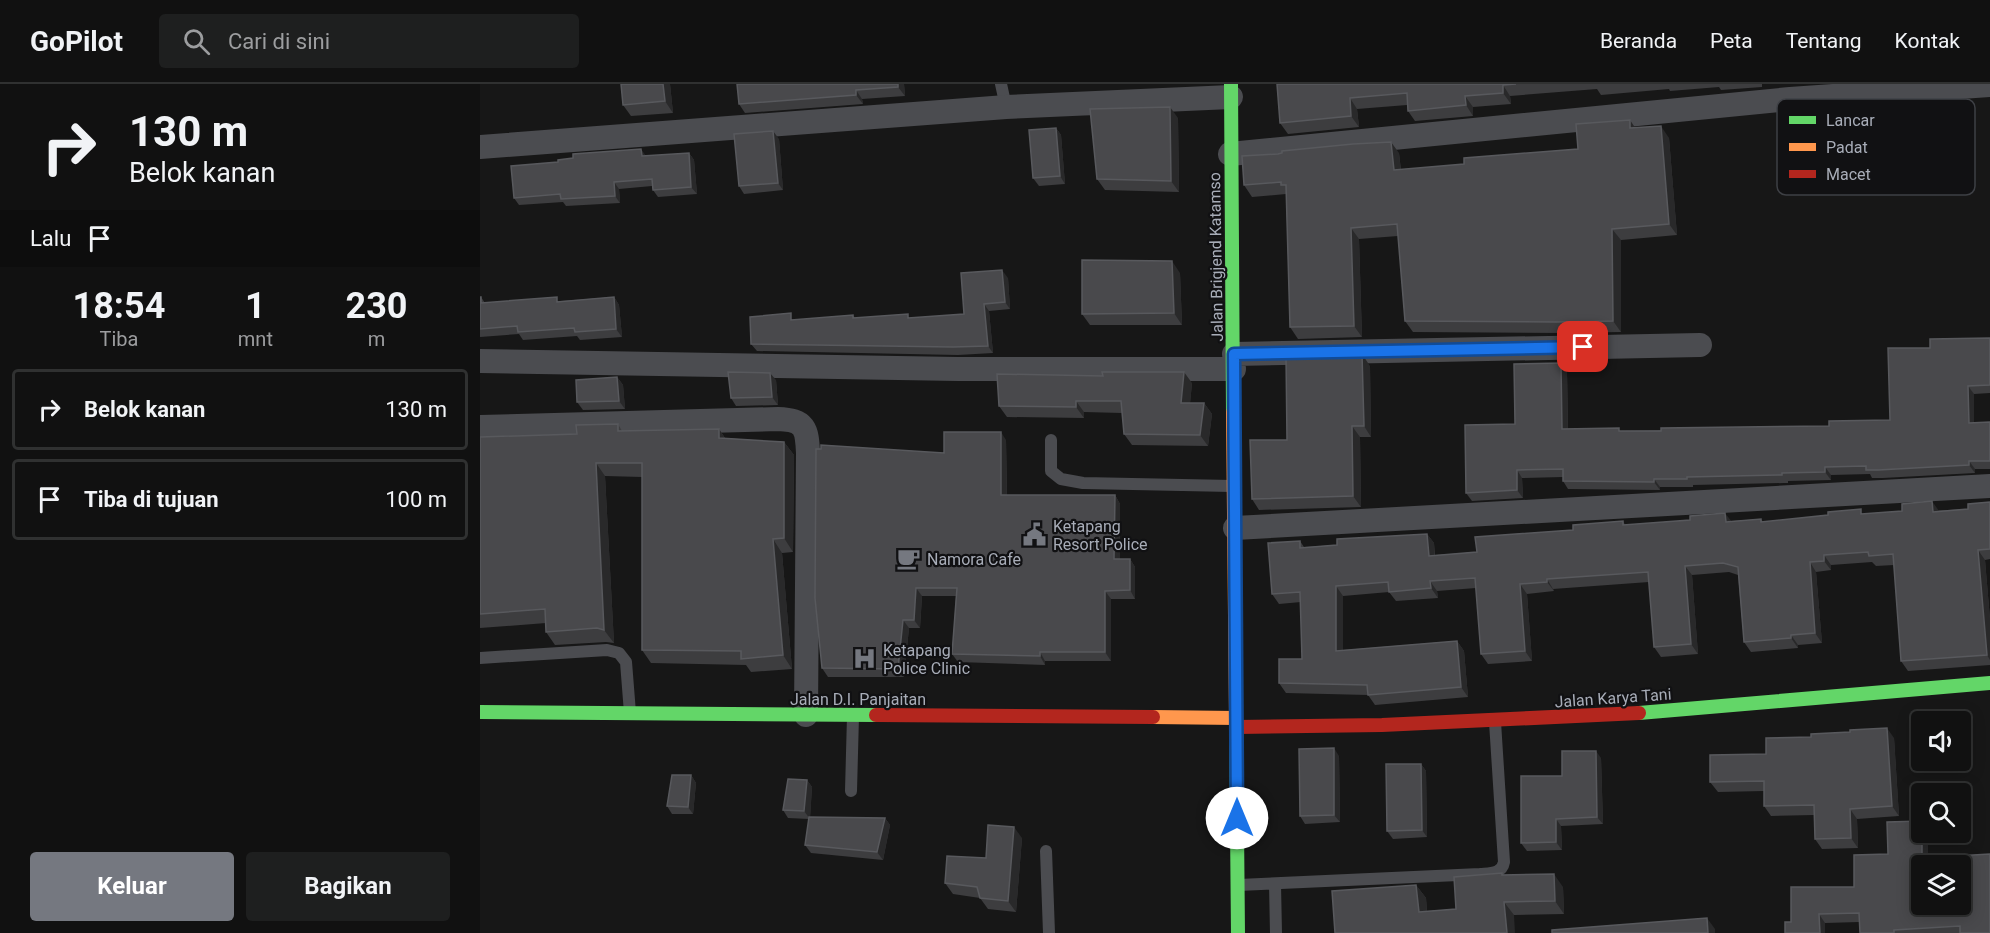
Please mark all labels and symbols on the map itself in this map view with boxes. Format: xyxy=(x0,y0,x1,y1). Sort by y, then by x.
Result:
legend xyxy=(1777,99,1975,195)
text: Lancar xyxy=(1826,111,1875,130)
text: Padat xyxy=(1826,138,1868,157)
text: Macet xyxy=(1826,165,1871,184)
street label: Jalan Brigjend Katamso xyxy=(1205,172,1227,342)
pin xyxy=(1557,321,1608,372)
place label: Ketapang Resort Police xyxy=(1053,517,1148,554)
public building icon: Ketapang Resort Police xyxy=(1022,522,1048,548)
cafe icon: Namora Cafe xyxy=(896,546,922,572)
place label: Namora Cafe xyxy=(927,550,1021,569)
place label: Ketapang Police Clinic xyxy=(883,641,970,678)
hospital icon: Ketapang Police Clinic xyxy=(852,646,878,672)
street label: Jalan Karya Tani xyxy=(1554,684,1672,712)
street label: Jalan D.I. Panjaitan xyxy=(790,690,926,709)
position arrow xyxy=(1205,786,1269,850)

